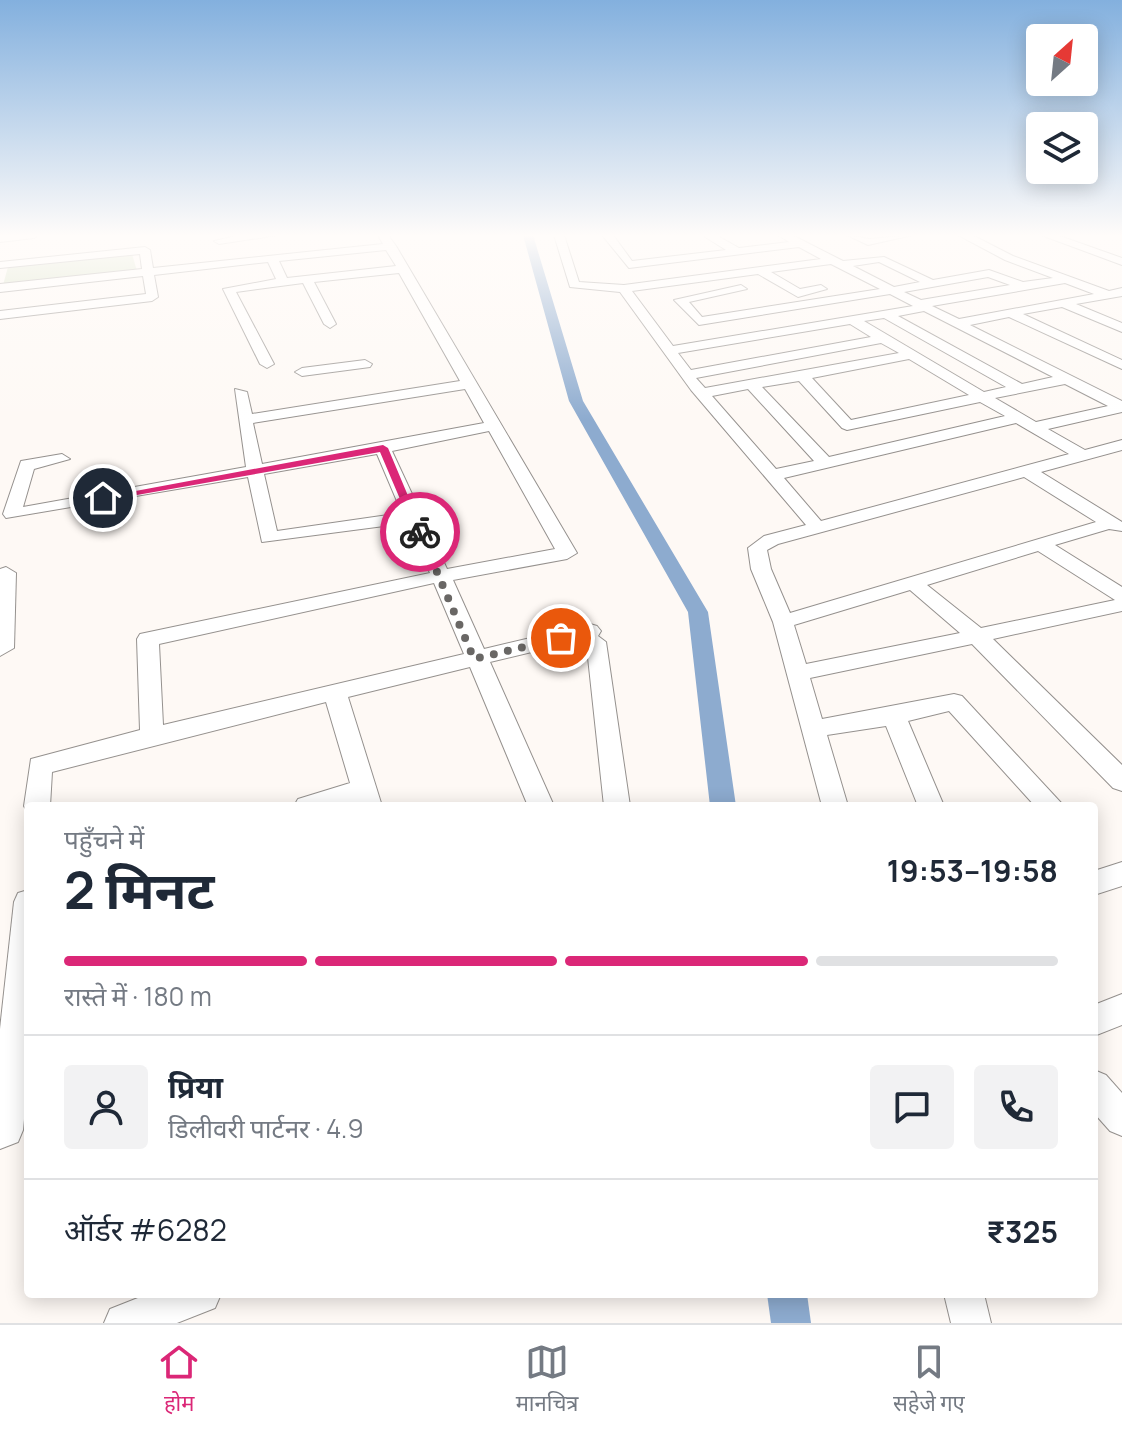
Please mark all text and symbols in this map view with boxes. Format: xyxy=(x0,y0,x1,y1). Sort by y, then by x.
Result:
north arrow xyxy=(1026,24,1098,96)
map controls xyxy=(1026,24,1098,184)
button: layers xyxy=(1026,112,1098,184)
pin xyxy=(69,464,137,532)
icon: home xyxy=(81,476,125,520)
courier xyxy=(380,492,460,572)
icon: bike xyxy=(398,510,442,554)
pin xyxy=(527,604,595,672)
icon: bag xyxy=(539,616,583,660)
text: पहुँचने में xyxy=(64,821,144,857)
text: 19:53–19:58 xyxy=(887,850,1058,891)
text: 2 मिनट xyxy=(64,854,215,925)
text: रास्ते में · 180 m xyxy=(64,978,212,1014)
button: person xyxy=(64,1065,148,1149)
button: chat xyxy=(870,1065,954,1149)
button: phone xyxy=(974,1065,1058,1149)
text: प्रिया xyxy=(168,1066,223,1107)
text: डिलीवरी पार्टनर · 4.9 xyxy=(168,1110,364,1146)
text: ऑर्डर #6282 xyxy=(64,1209,227,1250)
text: ₹325 xyxy=(987,1211,1058,1252)
tab: होम xyxy=(157,1340,201,1420)
tab: मानचित्र xyxy=(516,1340,579,1420)
tab: सहेजे गए xyxy=(893,1340,965,1420)

